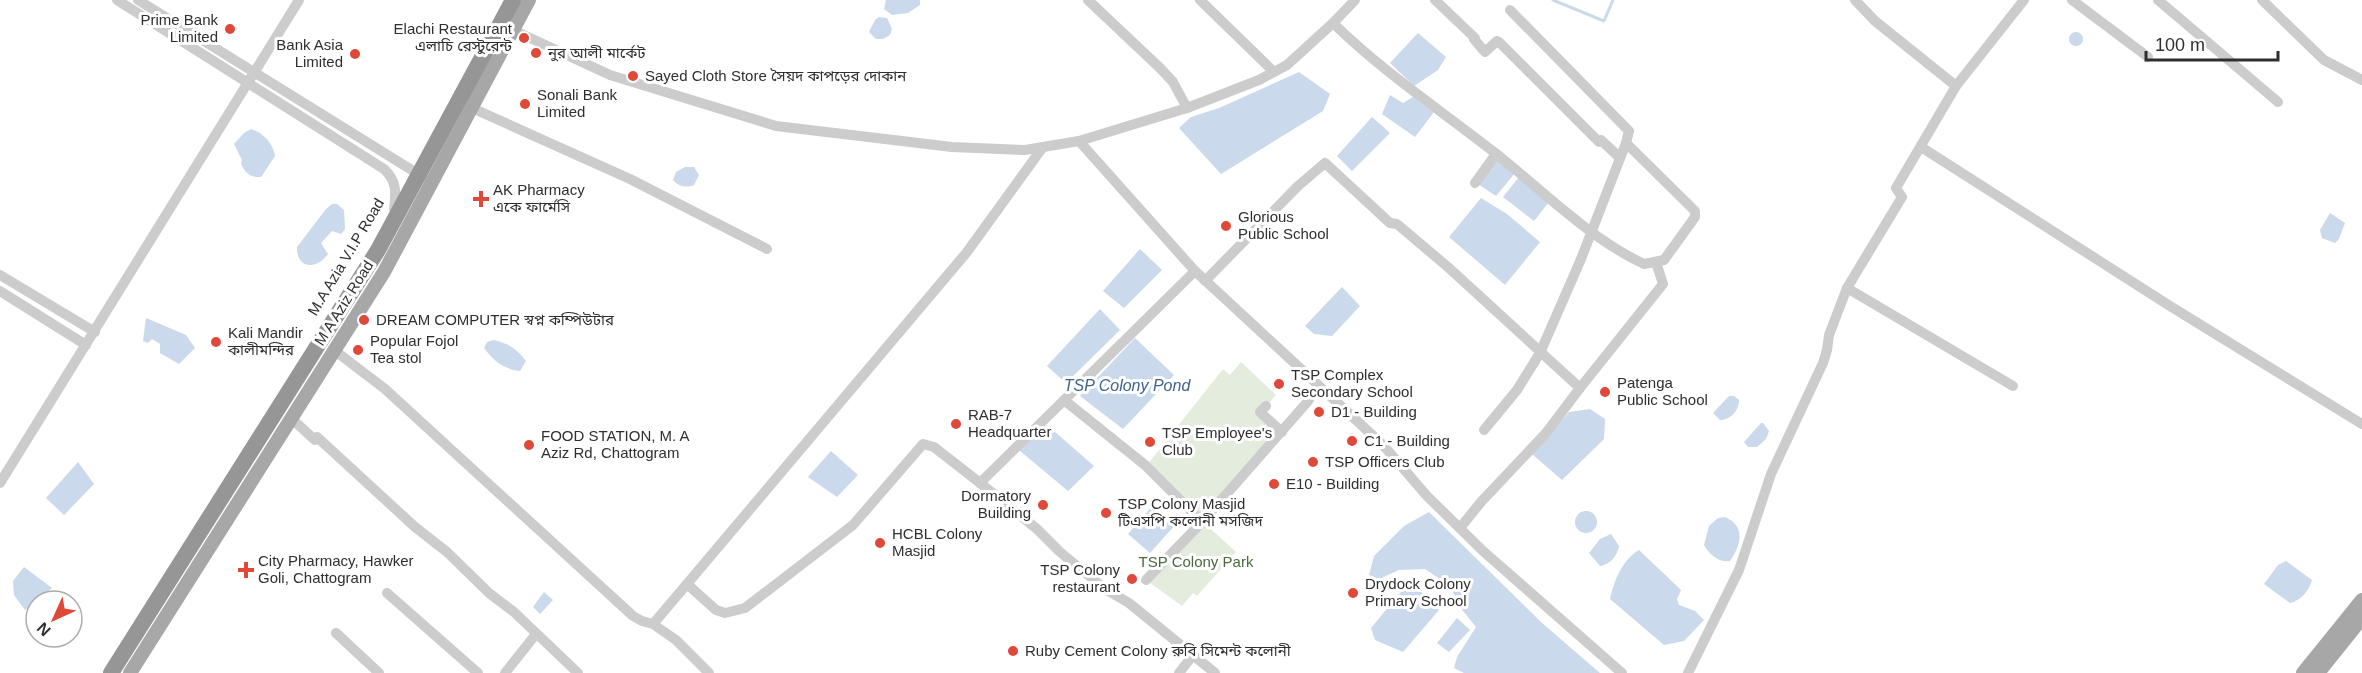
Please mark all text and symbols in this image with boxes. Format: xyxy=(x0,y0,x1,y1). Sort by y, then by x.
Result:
place label: Prime Bank Limited xyxy=(140,11,218,45)
place label: Elachi Restaurant এলাচ‌ি র‌েস্টুর‌েন্ট xyxy=(394,20,513,55)
marker: Prime Bank Limited xyxy=(223,22,237,36)
scale bar xyxy=(2146,24,2278,62)
marker: Elachi Restaurant এলাচ‌ি র‌েস্টুর‌েন্ট xyxy=(517,31,531,45)
text: 100 m xyxy=(2155,35,2205,55)
place label: Bank Asia Limited xyxy=(276,36,344,70)
place label: নুর আলী মার্কেট xyxy=(547,44,646,62)
marker: নুর আলী মার্কেট xyxy=(529,46,543,60)
marker: Bank Asia Limited xyxy=(348,47,362,61)
place label: Sayed Cloth Store সৈয়দ কাপড়ের দোকান xyxy=(645,67,907,84)
marker: Sayed Cloth Store সৈয়দ কাপড়ের দোকান xyxy=(626,69,640,83)
place label: Sonali Bank Limited xyxy=(537,86,618,120)
marker: Sonali Bank Limited xyxy=(518,97,532,111)
place label: AK Pharmacy একে ফার্মেসি xyxy=(493,181,585,215)
marker: AK Pharmacy একে ফার্মেসি xyxy=(474,192,488,206)
street label: M.A Azia V.I.P Road xyxy=(304,195,387,318)
place label: Glorious Public School xyxy=(1238,208,1329,242)
marker: Glorious Public School xyxy=(1219,219,1233,233)
street label: M A Aziz Road xyxy=(311,257,376,348)
place label: DREAM COMPUTER স্বপ্ন কম্পিউটার xyxy=(376,311,615,328)
marker: DREAM COMPUTER স্বপ্ন কম্পিউটার xyxy=(357,313,371,327)
place label: Kali Mandir কালীমন্দির xyxy=(227,324,303,358)
place label: Popular Fojol Tea stol xyxy=(370,332,458,366)
marker: Kali Mandir কালীমন্দির xyxy=(209,335,223,349)
marker: Popular Fojol Tea stol xyxy=(351,343,365,357)
place label: TSP Complex Secondary School xyxy=(1291,366,1413,400)
place label: Patenga Public School xyxy=(1617,374,1708,408)
water label: TSP Colony Pond xyxy=(1064,377,1191,394)
marker: TSP Complex Secondary School xyxy=(1272,377,1286,391)
marker: Patenga Public School xyxy=(1598,385,1612,399)
place label: D1 - Building xyxy=(1331,403,1417,420)
marker: D1 - Building xyxy=(1312,405,1326,419)
place label: RAB-7 Headquarter xyxy=(968,406,1051,440)
marker: RAB-7 Headquarter xyxy=(949,417,963,431)
place label: TSP Employee's Club xyxy=(1162,424,1272,458)
place label: FOOD STATION, M. A Aziz Rd, Chattogram xyxy=(541,427,690,461)
place label: C1 - Building xyxy=(1364,432,1450,449)
marker: C1 - Building xyxy=(1345,434,1359,448)
marker: TSP Employee's Club xyxy=(1143,435,1157,449)
marker: FOOD STATION, M. A Aziz Rd, Chattogram xyxy=(522,438,536,452)
place label: TSP Officers Club xyxy=(1325,453,1445,470)
marker: TSP Officers Club xyxy=(1306,455,1320,469)
place label: E10 - Building xyxy=(1286,475,1379,492)
marker: E10 - Building xyxy=(1267,477,1281,491)
place label: Dormatory Building xyxy=(961,487,1031,521)
place label: TSP Colony Masjid টিএসপি কলোনী মসজিদ xyxy=(1117,495,1264,529)
marker: Dormatory Building xyxy=(1036,498,1050,512)
marker: TSP Colony Masjid টিএসপি কলোনী মসজিদ xyxy=(1099,506,1113,520)
place label: HCBL Colony Masjid xyxy=(892,525,983,559)
marker: HCBL Colony Masjid xyxy=(873,536,887,550)
place label: City Pharmacy, Hawker Goli, Chattogram xyxy=(258,552,414,586)
park label: TSP Colony Park xyxy=(1139,553,1254,570)
place label: TSP Colony restaurant xyxy=(1040,561,1121,595)
marker: City Pharmacy, Hawker Goli, Chattogram xyxy=(239,563,253,577)
marker: TSP Colony restaurant xyxy=(1125,572,1139,586)
place label: Drydock Colony Primary School xyxy=(1365,575,1471,609)
marker: Drydock Colony Primary School xyxy=(1346,586,1360,600)
north arrow xyxy=(24,589,84,649)
text: N xyxy=(34,619,54,639)
place label: Ruby Cement Colony রুবি সিমেন্ট কলোনী xyxy=(1025,642,1292,659)
marker: Ruby Cement Colony রুবি সিমেন্ট কলোনী xyxy=(1006,644,1020,658)

